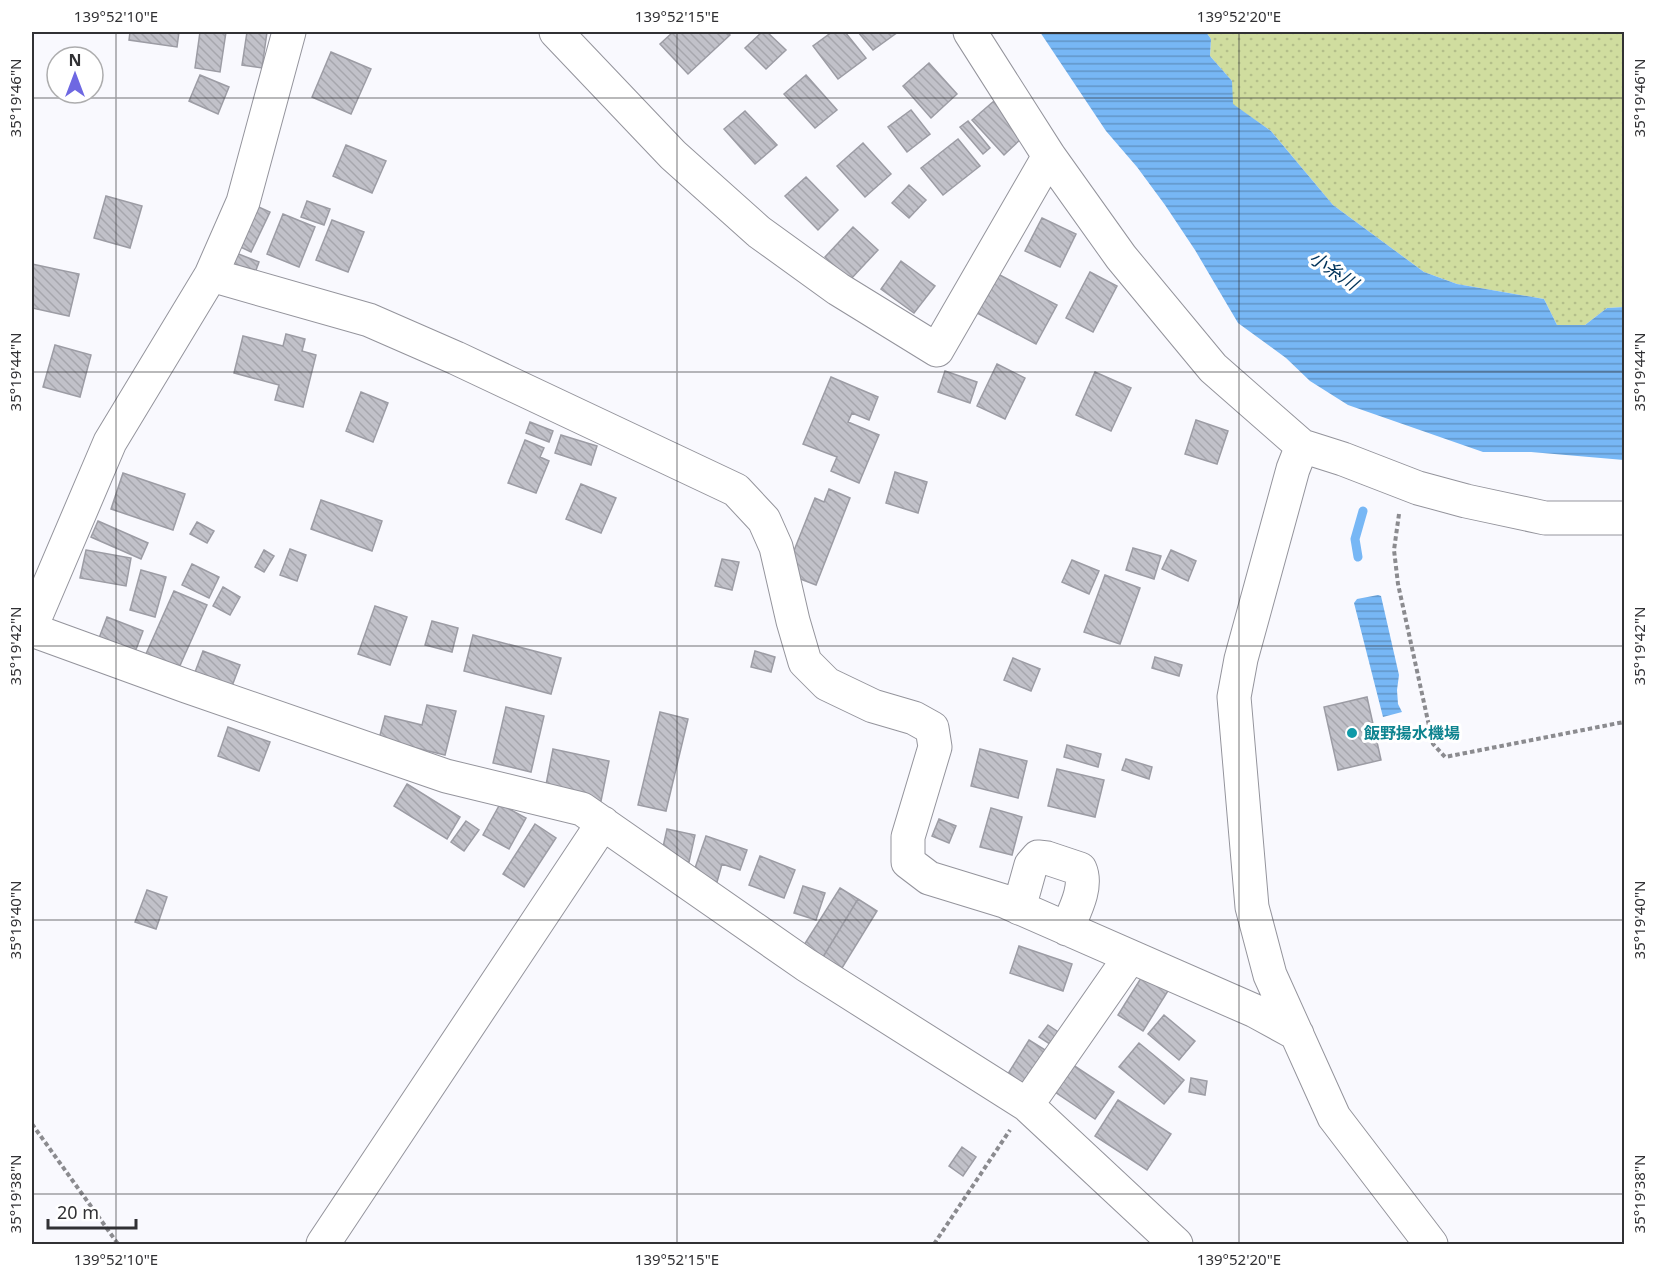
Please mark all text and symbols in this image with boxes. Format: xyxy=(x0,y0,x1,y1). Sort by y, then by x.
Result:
text: 139°52'10"E xyxy=(74,6,158,26)
text: 139°52'15"E xyxy=(635,6,719,26)
text: 139°52'20"E xyxy=(1197,6,1281,26)
north arrow xyxy=(45,45,105,105)
text: N xyxy=(68,49,82,71)
text: 35°19'46"N xyxy=(5,59,25,137)
text: 35°19'46"N xyxy=(1629,59,1649,137)
water label: 小糸川 xyxy=(1305,245,1365,296)
text: 35°19'44"N xyxy=(5,333,25,411)
text: 35°19'44"N xyxy=(1629,333,1649,411)
text: 35°19'42"N xyxy=(5,607,25,685)
text: 35°19'42"N xyxy=(1629,607,1649,685)
place label: 飯野揚水機場 xyxy=(1363,722,1460,744)
marker: 飯野揚水機場 xyxy=(1345,726,1359,740)
text: 35°19'40"N xyxy=(5,881,25,959)
text: 35°19'40"N xyxy=(1629,881,1649,959)
text: 35°19'38"N xyxy=(5,1155,25,1233)
text: 35°19'38"N xyxy=(1629,1155,1649,1233)
scale bar xyxy=(48,1192,136,1230)
text: 20 m xyxy=(57,1200,99,1224)
text: 139°52'10"E xyxy=(74,1249,158,1269)
text: 139°52'15"E xyxy=(635,1249,719,1269)
text: 139°52'20"E xyxy=(1197,1249,1281,1269)

